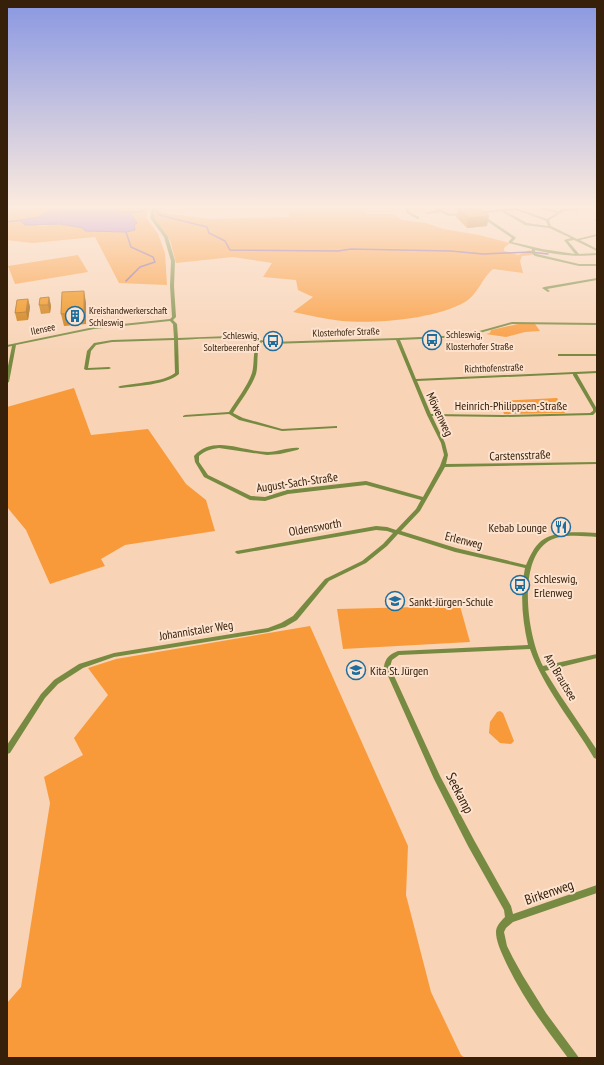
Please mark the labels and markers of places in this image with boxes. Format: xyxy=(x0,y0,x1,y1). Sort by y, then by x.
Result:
place label: Kreishandwerkerschaft Schleswig xyxy=(89,304,167,329)
building icon: Kreishandwerkerschaft Schleswig xyxy=(64,305,86,327)
place label: Schleswig, Klosterhofer Straße xyxy=(446,328,513,353)
place label: Schleswig, Solterbeerenhof xyxy=(204,329,259,354)
bus stop icon: Schleswig, Klosterhofer Straße xyxy=(421,329,443,351)
bus stop icon: Schleswig, Solterbeerenhof xyxy=(262,330,284,352)
restaurant icon: Kebab Lounge xyxy=(550,516,572,538)
place label: Kebab Lounge xyxy=(489,520,547,535)
place label: Schleswig, Erlenweg xyxy=(534,571,578,600)
bus stop icon: Schleswig, Erlenweg xyxy=(509,574,531,596)
school or university icon: Sankt-Jürgen-Schule xyxy=(384,590,406,612)
place label: Sankt-Jürgen-Schule xyxy=(409,594,493,609)
school or university icon: Kita St. Jürgen xyxy=(345,659,367,681)
place label: Kita St. Jürgen xyxy=(370,663,428,678)

